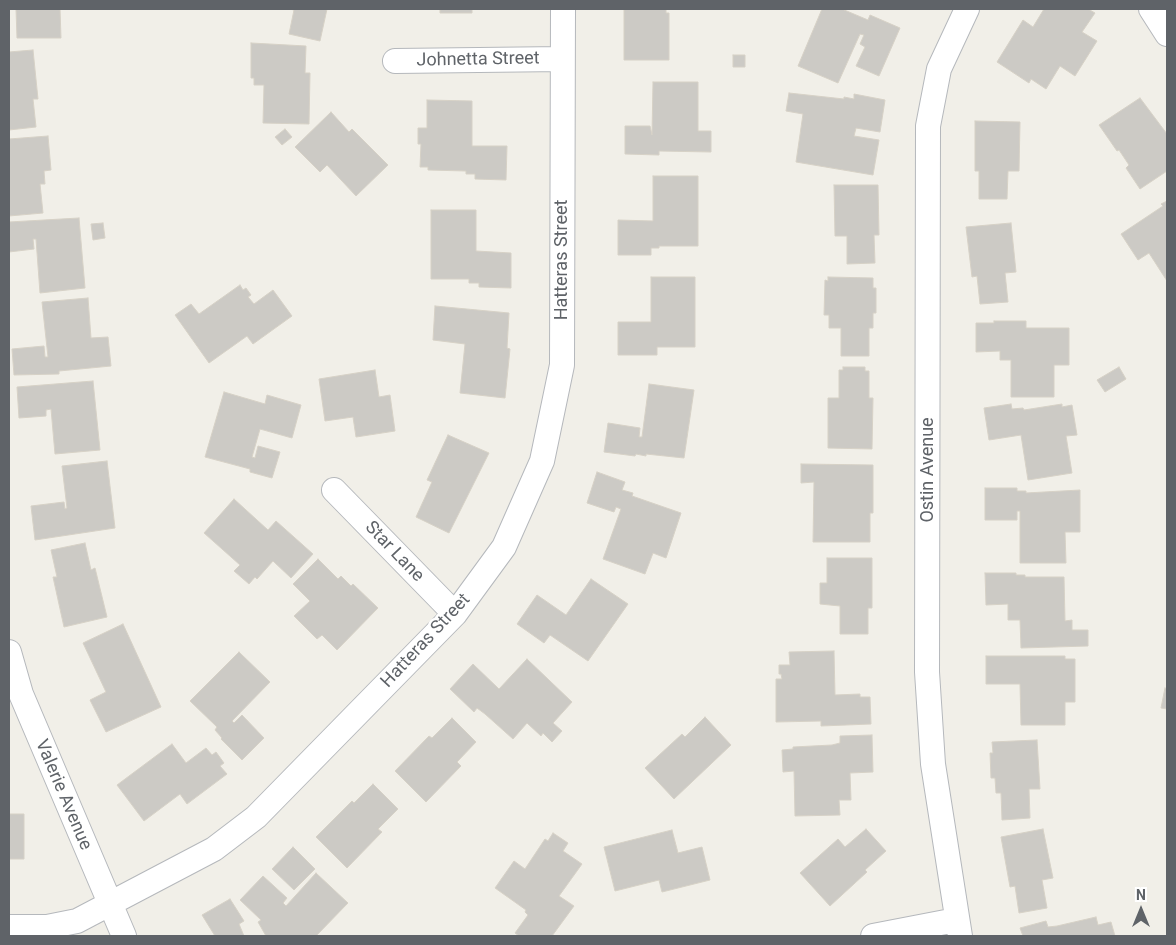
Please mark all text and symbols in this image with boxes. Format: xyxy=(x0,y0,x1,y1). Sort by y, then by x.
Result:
street label: Johnetta Street xyxy=(416,48,540,72)
street label: Hatteras Street xyxy=(551,200,573,320)
street label: Ostin Avenue xyxy=(917,417,939,523)
street label: Star Lane xyxy=(360,517,428,587)
street label: Hatteras Street xyxy=(377,589,475,693)
street label: Valerie Avenue xyxy=(30,736,96,854)
north arrow xyxy=(1116,885,1166,935)
text: N xyxy=(1136,887,1146,903)

